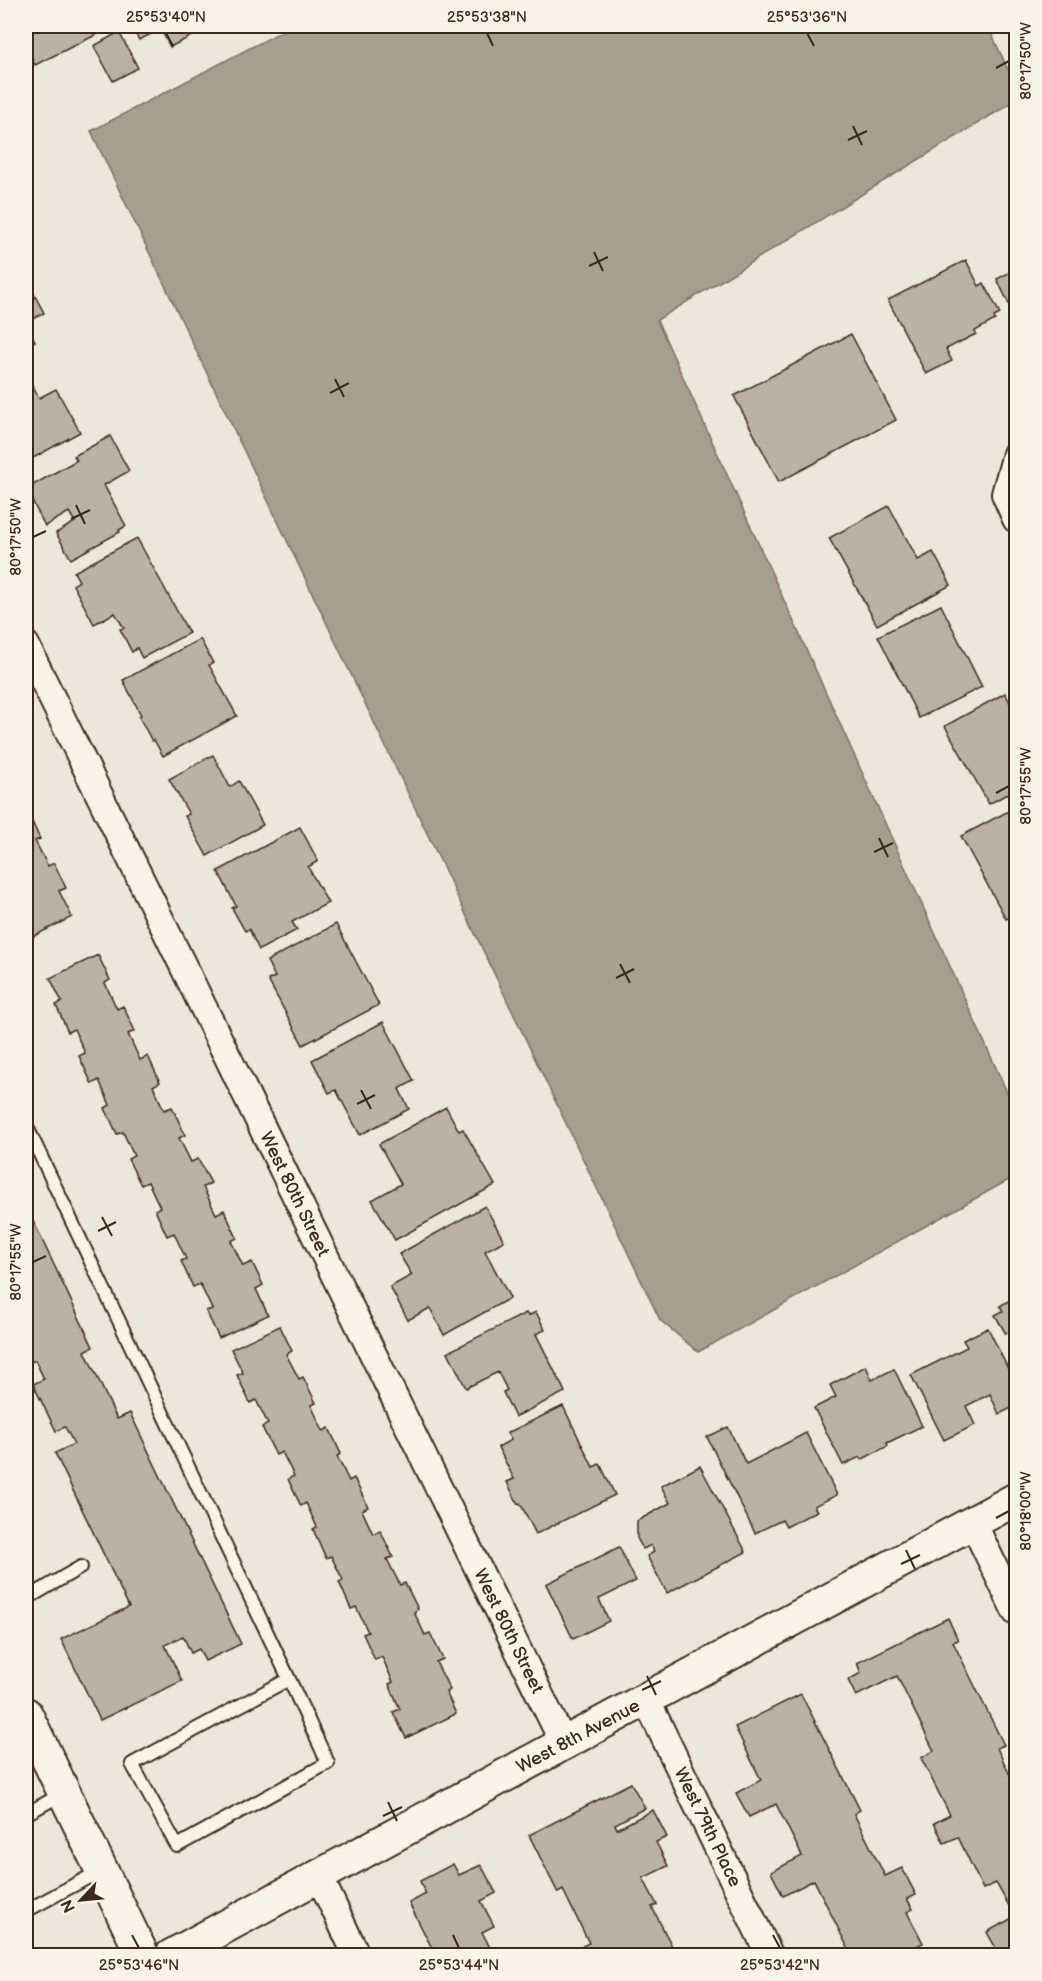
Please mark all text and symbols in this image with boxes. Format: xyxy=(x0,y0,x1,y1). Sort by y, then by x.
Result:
text: 25°53'40"N xyxy=(126,8,206,27)
text: 25°53'38"N xyxy=(447,8,527,27)
text: 25°53'36"N xyxy=(767,8,847,27)
text: 80°17'50"W xyxy=(1017,22,1036,100)
text: 80°17'50"W xyxy=(7,498,26,576)
text: 80°17'55"W xyxy=(1017,747,1036,825)
street label: West 80th Street xyxy=(255,1129,334,1260)
text: 80°17'55"W xyxy=(7,1223,26,1301)
text: 80°18'00"W xyxy=(1017,1471,1036,1551)
street label: West 80th Street xyxy=(469,1566,548,1697)
street label: West 8th Avenue xyxy=(513,1695,644,1778)
street label: West 79th Place xyxy=(670,1764,746,1891)
north arrow xyxy=(51,1870,111,1930)
text: N xyxy=(58,1896,80,1915)
text: 25°53'46"N xyxy=(99,1956,179,1975)
text: 25°53'44"N xyxy=(419,1956,499,1975)
text: 25°53'42"N xyxy=(740,1956,820,1975)

